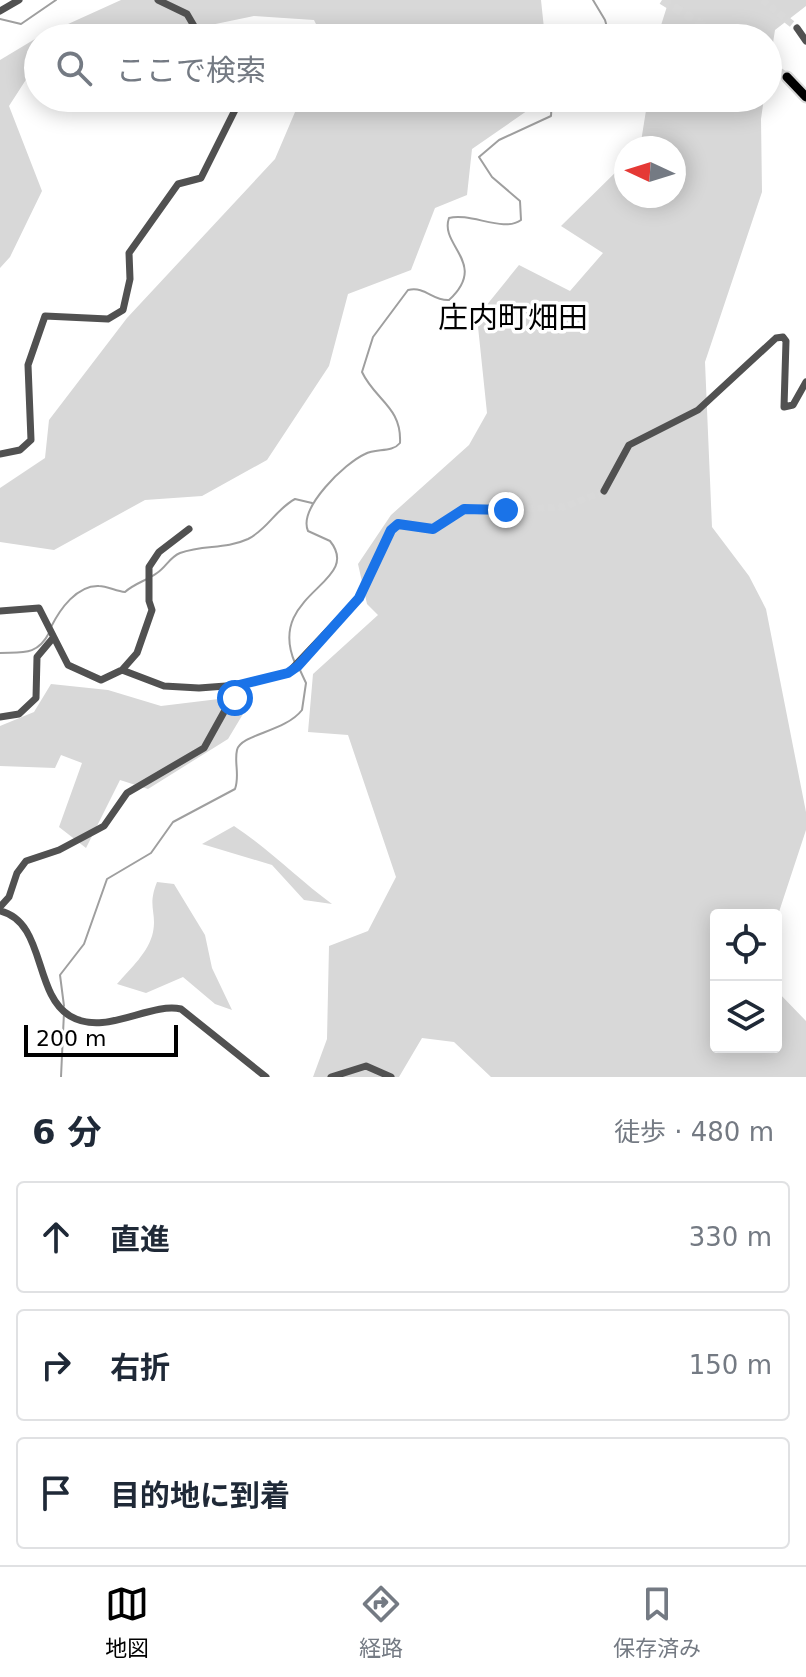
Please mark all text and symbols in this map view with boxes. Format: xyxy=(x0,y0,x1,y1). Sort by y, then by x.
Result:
search box xyxy=(24,24,782,112)
icon: search xyxy=(52,46,96,90)
text: ここで検索 xyxy=(116,53,266,88)
north arrow xyxy=(614,136,686,208)
district label: 庄内町畑田 xyxy=(438,300,588,335)
route end xyxy=(488,492,524,528)
route start xyxy=(217,680,253,716)
map controls xyxy=(710,909,782,1053)
button: locate xyxy=(710,909,782,981)
button: layers xyxy=(710,981,782,1053)
scale bar xyxy=(24,1021,178,1057)
text: 200 m xyxy=(36,1026,106,1051)
text: 6 分 xyxy=(32,1112,102,1152)
text: 徒歩 · 480 m xyxy=(614,1117,774,1147)
icon: ahead xyxy=(34,1215,78,1259)
text: 直進 xyxy=(110,1222,170,1257)
text: 330 m xyxy=(689,1222,772,1252)
icon: right xyxy=(34,1343,78,1387)
text: 右折 xyxy=(110,1350,170,1385)
text: 150 m xyxy=(689,1350,772,1380)
icon: arrive xyxy=(34,1471,78,1515)
text: 目的地に到着 xyxy=(110,1478,290,1513)
tab: 地図 xyxy=(105,1582,149,1662)
tab: 経路 xyxy=(359,1582,403,1662)
tab: 保存済み xyxy=(613,1582,701,1662)

